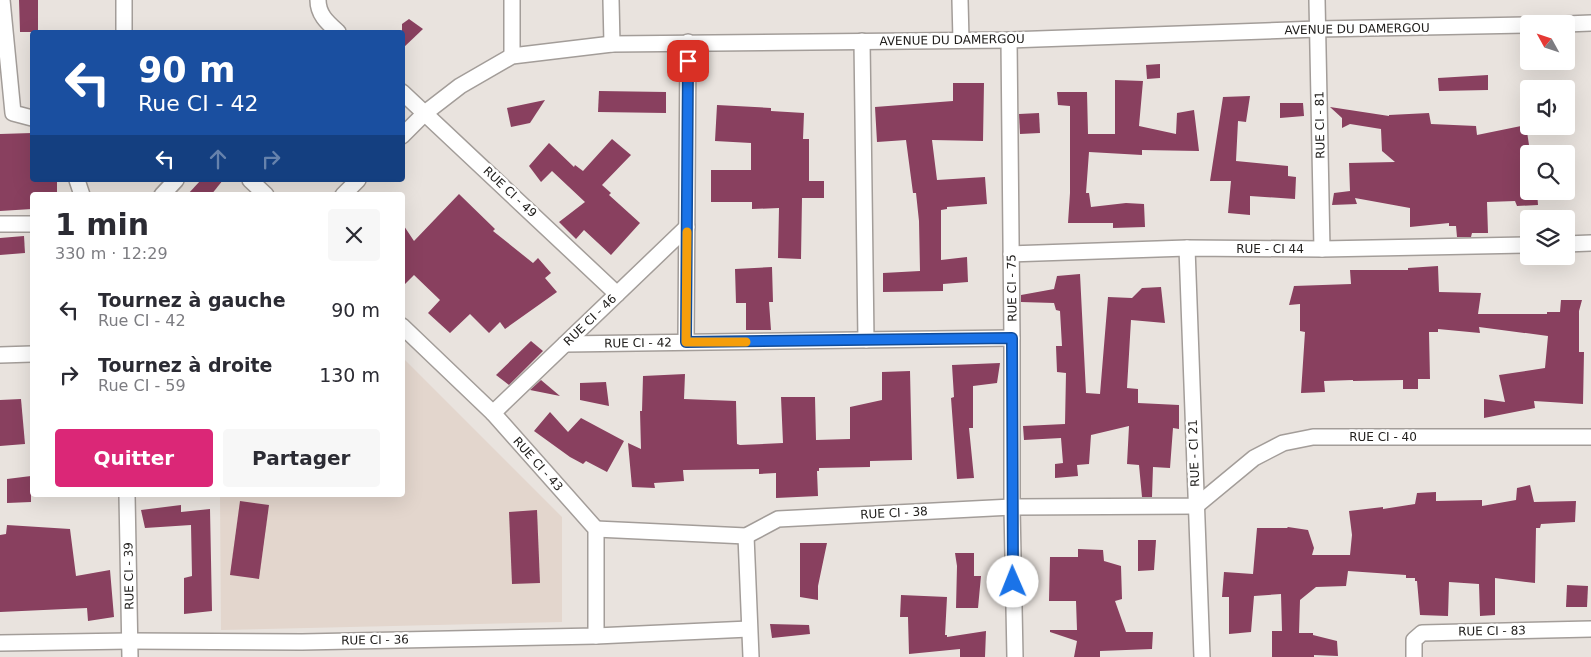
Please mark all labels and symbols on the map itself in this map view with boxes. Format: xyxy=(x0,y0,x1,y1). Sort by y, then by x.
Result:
north arrow xyxy=(1520,15,1575,70)
street label: AVENUE DU DAMERGOU xyxy=(1284,21,1430,37)
street label: AVENUE DU DAMERGOU xyxy=(879,32,1025,48)
pin xyxy=(667,40,709,82)
street label: RUE CI - 81 xyxy=(1312,91,1328,159)
street label: RUE CI - 49 xyxy=(480,164,540,220)
street label: RUE - CI 44 xyxy=(1236,242,1304,256)
street label: RUE CI - 75 xyxy=(1004,254,1020,322)
street label: RUE CI - 46 xyxy=(561,291,619,349)
street label: RUE CI - 42 xyxy=(604,335,672,351)
street label: RUE - CI 21 xyxy=(1186,419,1202,487)
street label: RUE CI - 40 xyxy=(1349,430,1417,444)
street label: RUE CI - 43 xyxy=(510,434,566,494)
street label: RUE CI - 38 xyxy=(860,504,928,522)
street label: RUE CI - 39 xyxy=(121,542,137,610)
position arrow xyxy=(986,555,1038,607)
street label: RUE CI - 83 xyxy=(1458,623,1526,639)
street label: RUE CI - 36 xyxy=(341,632,409,648)

